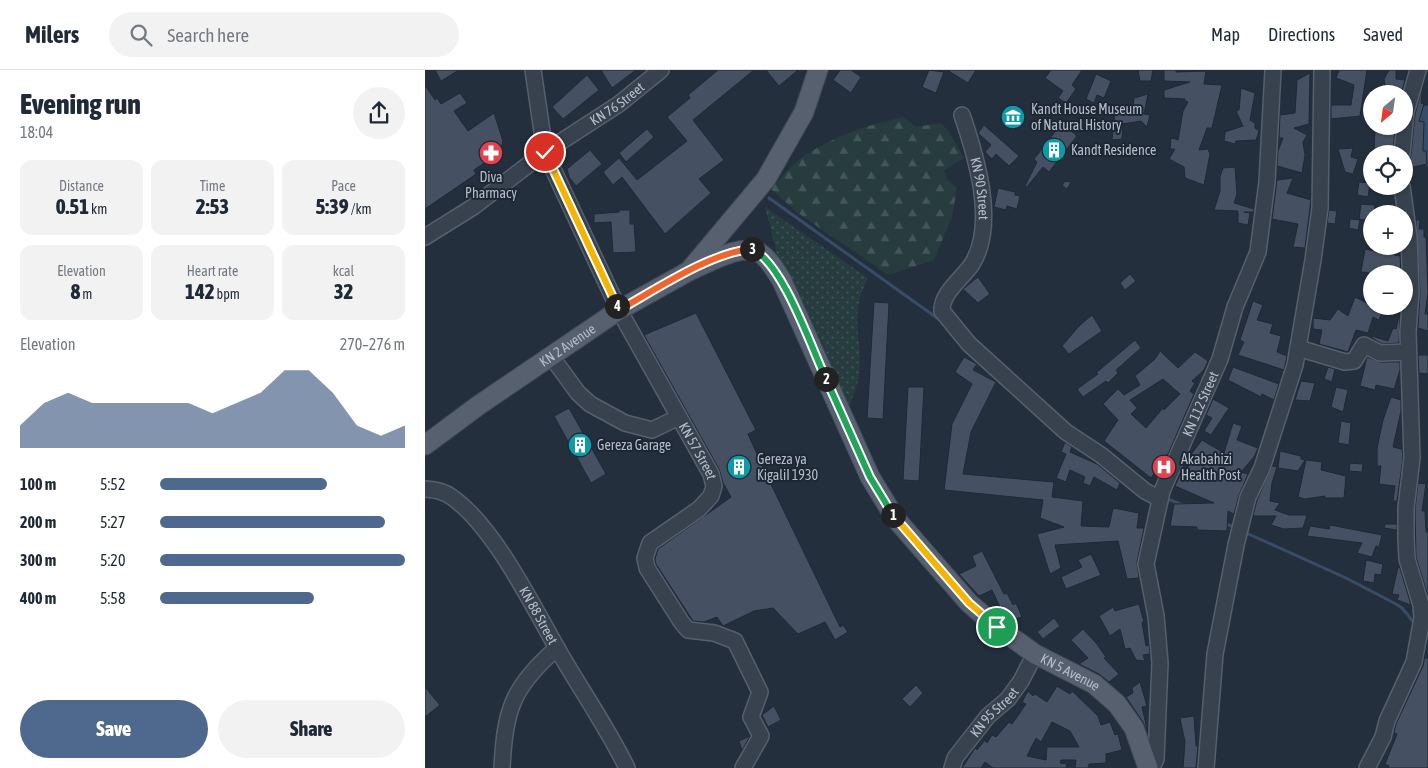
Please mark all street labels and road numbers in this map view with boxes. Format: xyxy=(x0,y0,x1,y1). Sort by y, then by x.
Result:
street label: KN 76 Street xyxy=(587,79,647,129)
street label: KN 90 Street xyxy=(967,156,992,220)
street label: KN 2 Avenue xyxy=(536,320,598,370)
street label: KN 112 Street xyxy=(1179,369,1222,439)
street label: KN 57 Street xyxy=(676,420,720,481)
street label: KN 88 Street xyxy=(516,584,561,647)
street label: KN 5 Avenue xyxy=(1038,650,1103,694)
street label: KN 95 Street xyxy=(967,684,1022,740)

